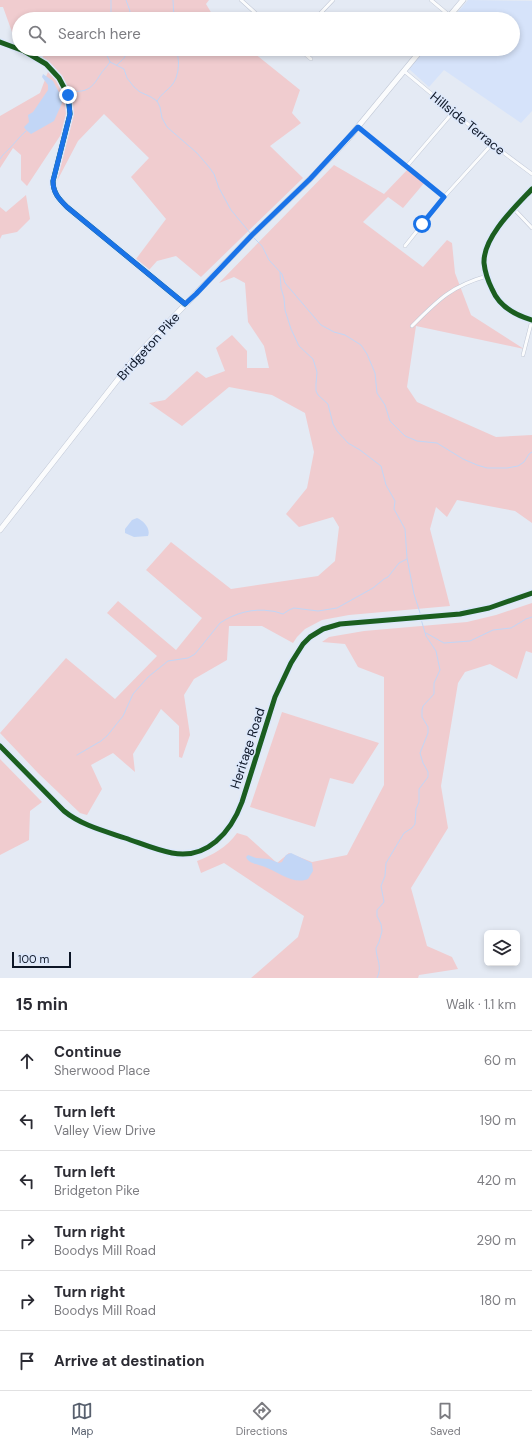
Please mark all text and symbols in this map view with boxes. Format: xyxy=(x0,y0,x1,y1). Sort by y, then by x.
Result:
search box xyxy=(12,12,520,56)
icon: search xyxy=(26,23,48,45)
text: Search here xyxy=(58,24,141,44)
route end xyxy=(59,86,77,104)
street label: Hillside Terrace xyxy=(427,88,509,159)
route start xyxy=(413,215,431,233)
street label: Bridgeton Pike xyxy=(113,309,183,384)
street label: Heritage Road xyxy=(226,705,269,791)
map controls xyxy=(484,930,520,966)
button: layers xyxy=(484,930,520,966)
scale bar xyxy=(12,950,71,969)
text: 100 m xyxy=(18,952,49,966)
text: 15 min xyxy=(16,993,68,1015)
text: Walk · 1.1 km xyxy=(446,996,516,1013)
text: Continue xyxy=(54,1042,122,1062)
icon: ahead xyxy=(16,1050,38,1072)
text: 60 m xyxy=(484,1052,516,1069)
text: Sherwood Place xyxy=(54,1062,150,1079)
text: Turn left xyxy=(54,1102,115,1122)
icon: left xyxy=(16,1110,38,1132)
text: 190 m xyxy=(480,1112,516,1129)
text: Valley View Drive xyxy=(54,1122,156,1139)
text: Turn left xyxy=(54,1162,115,1182)
icon: left xyxy=(16,1170,38,1192)
text: 420 m xyxy=(477,1172,516,1189)
text: Bridgeton Pike xyxy=(54,1182,140,1199)
text: Turn right xyxy=(54,1222,125,1242)
icon: right xyxy=(16,1230,38,1252)
text: 290 m xyxy=(477,1232,516,1249)
text: Boodys Mill Road xyxy=(54,1242,156,1259)
text: Turn right xyxy=(54,1282,125,1302)
icon: right xyxy=(16,1290,38,1312)
text: 180 m xyxy=(480,1292,516,1309)
text: Boodys Mill Road xyxy=(54,1302,156,1319)
icon: arrive xyxy=(16,1350,38,1372)
text: Arrive at destination xyxy=(54,1351,205,1371)
tab: Map xyxy=(71,1400,93,1438)
tab: Directions xyxy=(236,1400,288,1438)
tab: Saved xyxy=(430,1400,461,1438)

